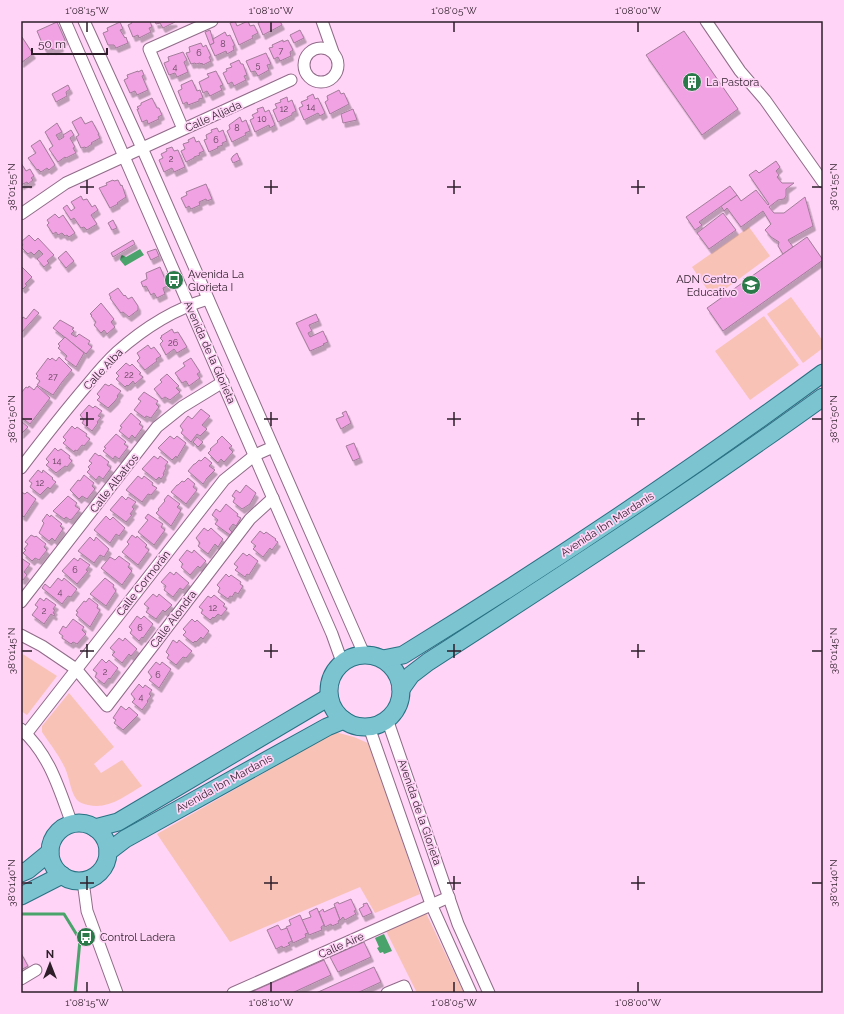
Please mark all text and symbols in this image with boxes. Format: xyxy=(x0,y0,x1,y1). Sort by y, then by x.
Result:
text: 1°08'15"W xyxy=(65,5,109,16)
text: 1°08'10"W xyxy=(249,5,294,16)
text: 1°08'05"W xyxy=(431,5,477,16)
text: 1°08'00"W xyxy=(615,5,662,16)
scale bar xyxy=(32,30,107,56)
text: 50 m xyxy=(38,37,66,51)
house number: 8 xyxy=(220,39,226,49)
house number: 7 xyxy=(279,46,284,56)
house number: 6 xyxy=(196,48,202,58)
house number: 5 xyxy=(256,60,261,70)
house number: 4 xyxy=(173,62,178,72)
building icon: La Pastora xyxy=(681,71,703,93)
place label: La Pastora xyxy=(706,76,759,89)
street label: Calle Aljada xyxy=(183,98,243,135)
house number: 14 xyxy=(307,102,315,112)
house number: 12 xyxy=(280,104,289,114)
house number: 10 xyxy=(257,114,267,124)
house number: 8 xyxy=(234,123,240,133)
house number: 6 xyxy=(213,135,219,145)
house number: 2 xyxy=(169,154,174,164)
text: 38°01'55"N xyxy=(6,163,17,211)
text: 38°01'55"N xyxy=(828,163,839,211)
place label: Avenida La Glorieta I xyxy=(188,268,244,294)
bus stop icon: Avenida La Glorieta I xyxy=(163,269,185,291)
place label: ADN Centro Educativo xyxy=(676,273,737,299)
school or university icon: ADN Centro Educativo xyxy=(740,274,762,296)
street label: Avenida de la Glorieta xyxy=(181,299,238,406)
house number: 26 xyxy=(168,338,179,348)
street label: Calle Alba xyxy=(81,346,126,393)
house number: 22 xyxy=(124,370,134,380)
house number: 27 xyxy=(48,372,58,382)
text: 38°01'50"N xyxy=(6,395,17,443)
text: 38°01'50"N xyxy=(828,395,839,443)
street label: Calle Albatros xyxy=(87,451,141,515)
house number: 14 xyxy=(53,456,61,466)
house number: 12 xyxy=(36,478,45,488)
street label: Avenida Ibn Mardanis xyxy=(558,489,656,559)
street label: Calle Cormorán xyxy=(114,548,173,619)
house number: 6 xyxy=(72,565,78,575)
house number: 4 xyxy=(58,587,63,597)
street label: Calle Alondra xyxy=(148,588,199,651)
house number: 12 xyxy=(209,603,218,613)
house number: 2 xyxy=(42,606,47,616)
house number: 6 xyxy=(137,623,143,633)
text: 38°01'45"N xyxy=(6,628,17,674)
text: 38°01'45"N xyxy=(828,628,839,674)
house number: 2 xyxy=(103,667,108,677)
house number: 6 xyxy=(155,670,161,680)
house number: 4 xyxy=(139,692,144,702)
street label: Avenida Ibn Mardanis xyxy=(174,751,275,815)
street label: Avenida de la Glorieta xyxy=(395,757,444,867)
text: 38°01'40"N xyxy=(6,859,17,907)
text: 38°01'40"N xyxy=(828,859,839,907)
bus stop icon: Control Ladera xyxy=(75,926,97,948)
street label: Calle Aire xyxy=(316,929,366,961)
place label: Control Ladera xyxy=(100,931,175,944)
north arrow xyxy=(30,944,70,984)
text: N xyxy=(46,948,54,961)
text: 1°08'15"W xyxy=(65,997,109,1008)
text: 1°08'10"W xyxy=(249,997,294,1008)
text: 1°08'05"W xyxy=(431,997,477,1008)
text: 1°08'00"W xyxy=(615,997,662,1008)

